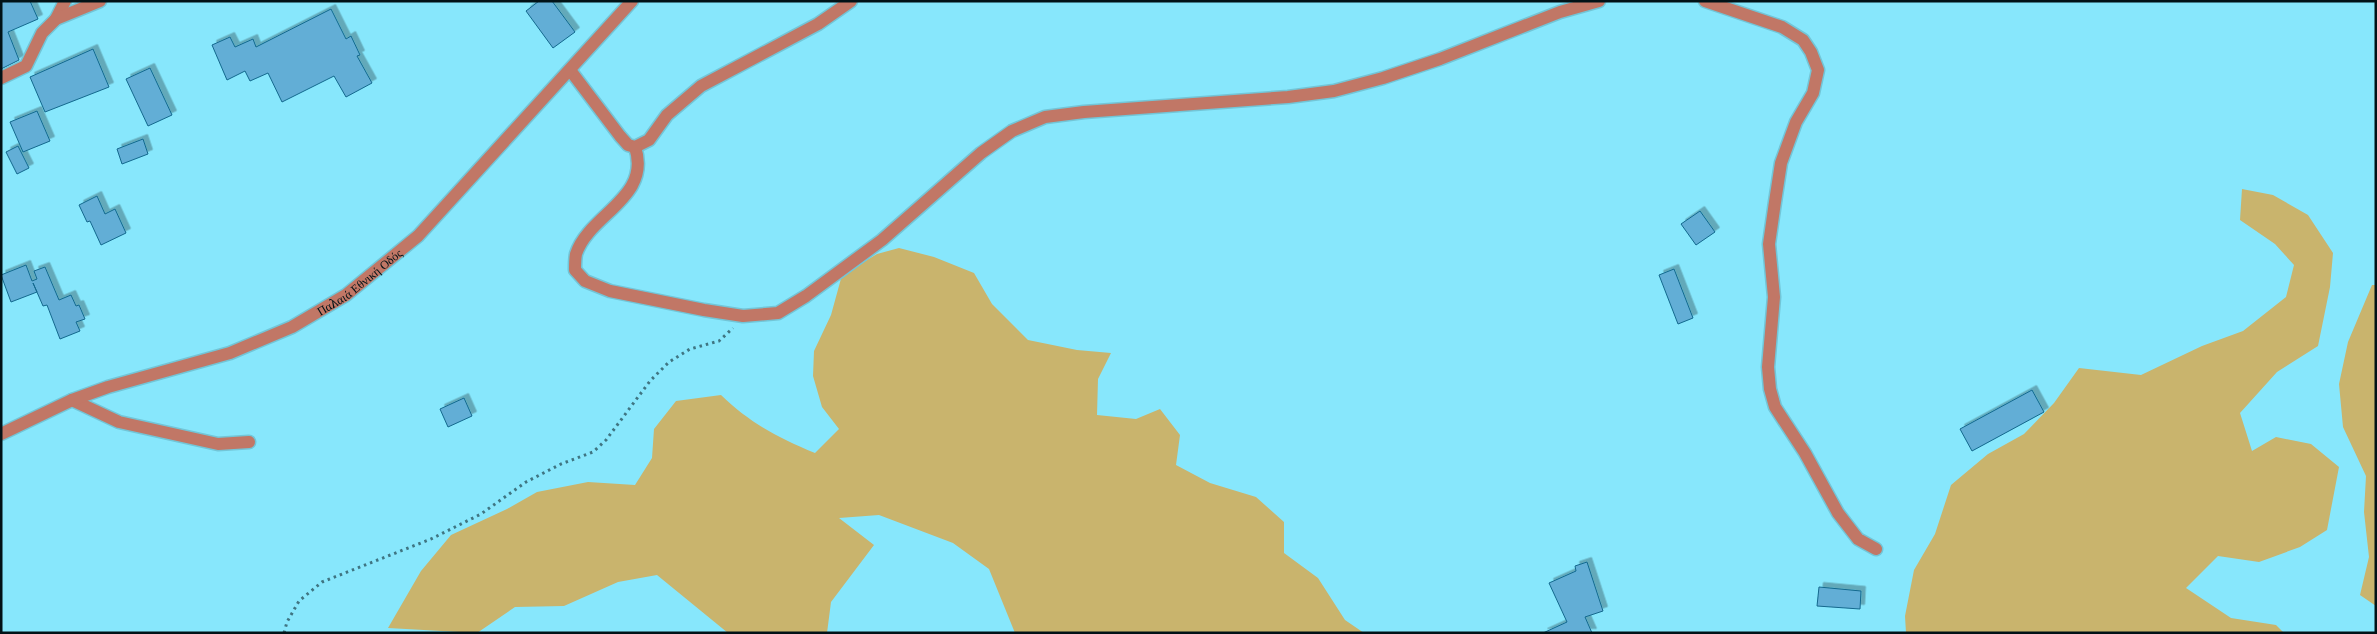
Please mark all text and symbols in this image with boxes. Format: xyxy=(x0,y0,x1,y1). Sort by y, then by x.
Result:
street label: Παλαιά Εθνική Οδός xyxy=(314,245,405,318)

